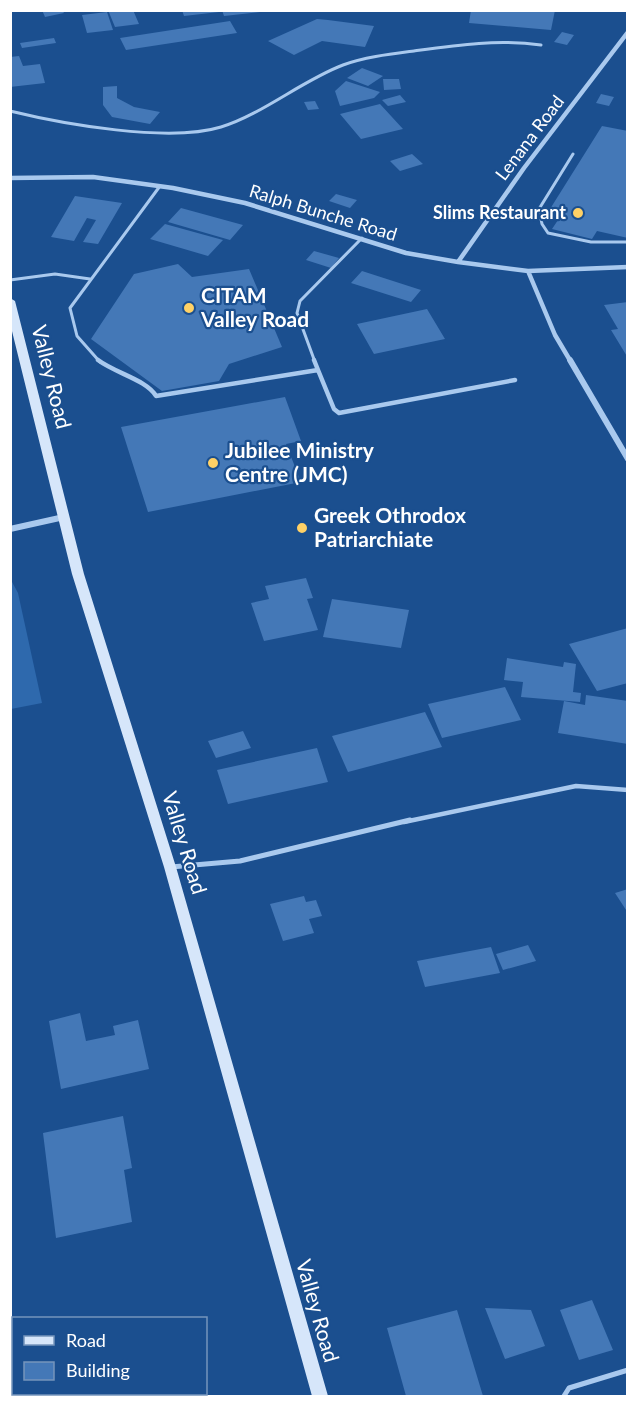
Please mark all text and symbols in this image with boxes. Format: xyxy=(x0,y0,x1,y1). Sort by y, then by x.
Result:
street label: Lenana Road xyxy=(490,91,568,184)
street label: Ralph Bunche Road xyxy=(247,179,400,245)
place label: Slims Restaurant xyxy=(433,201,566,223)
marker: Slims Restaurant xyxy=(571,206,585,220)
place label: CITAM Valley Road xyxy=(200,282,309,331)
marker: CITAM Valley Road xyxy=(182,301,196,315)
street label: Valley Road xyxy=(27,322,77,431)
place label: Jubilee Ministry Centre (JMC) xyxy=(225,437,375,486)
marker: Jubilee Ministry Centre (JMC) xyxy=(206,456,220,470)
place label: Greek Othrodox Patriarchiate xyxy=(314,502,466,551)
marker: Greek Othrodox Patriarchiate xyxy=(295,521,309,535)
street label: Valley Road xyxy=(158,788,213,897)
street label: Valley Road xyxy=(292,1256,345,1365)
legend xyxy=(12,1317,207,1395)
text: Road xyxy=(66,1329,106,1351)
text: Building xyxy=(66,1359,130,1381)

